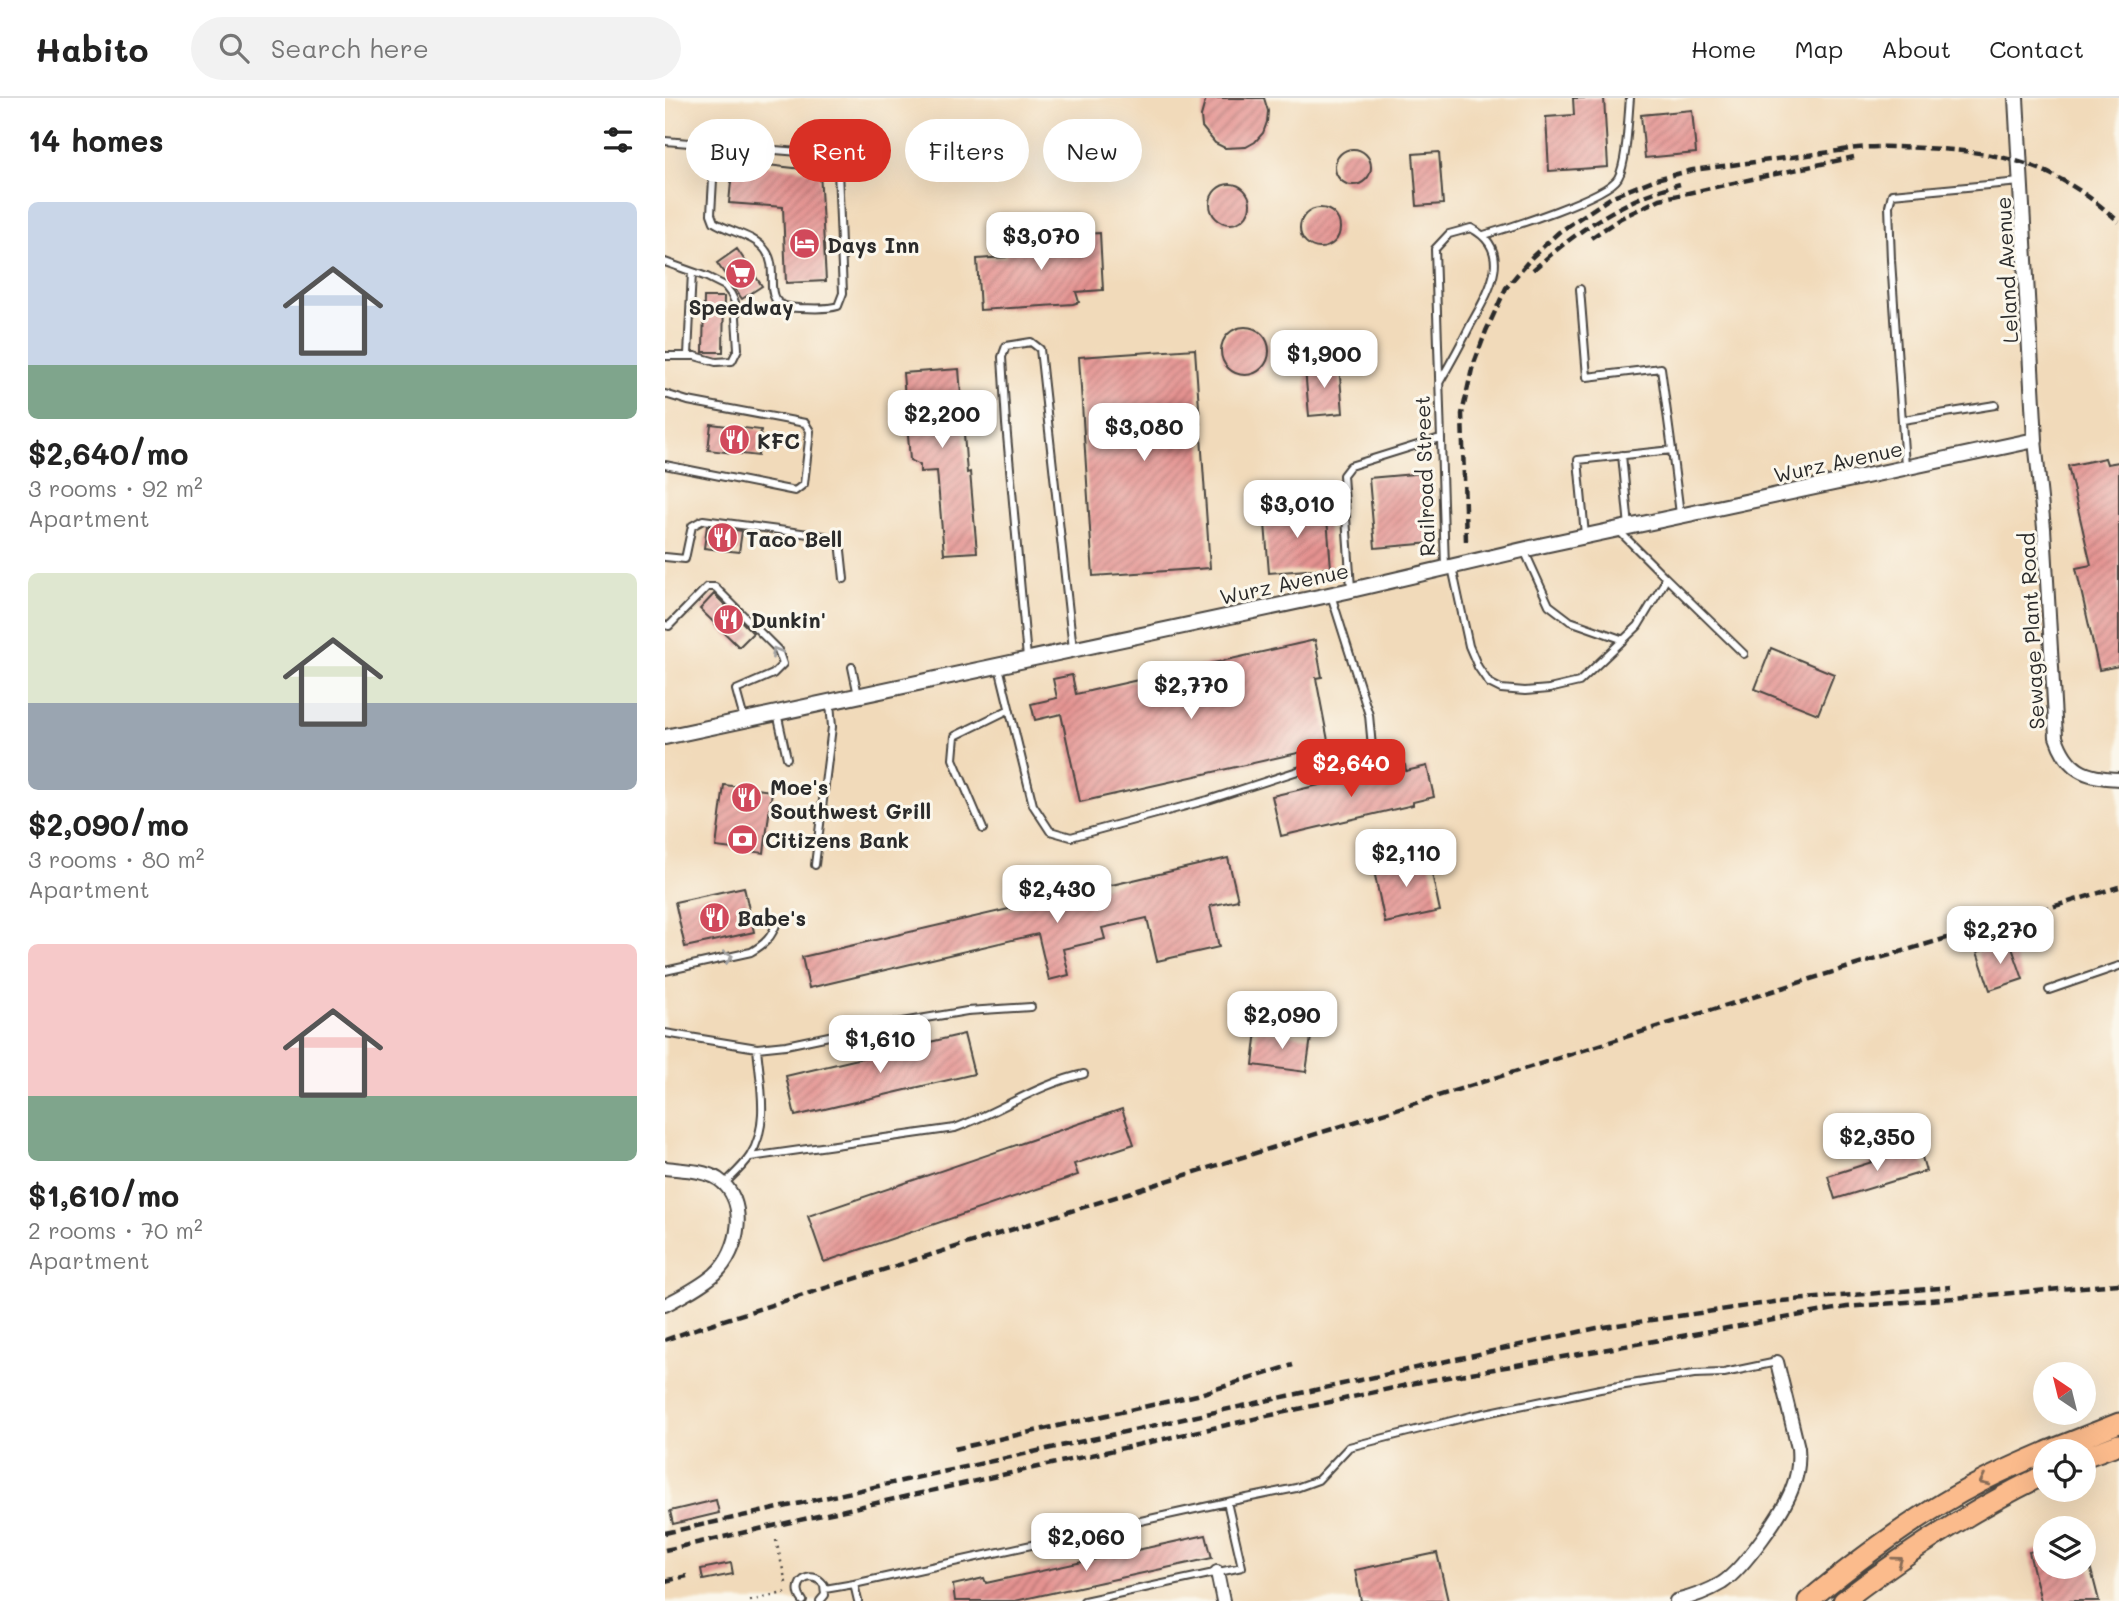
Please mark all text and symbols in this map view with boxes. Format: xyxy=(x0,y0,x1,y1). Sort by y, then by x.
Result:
search box xyxy=(191,17,681,80)
text: Habito xyxy=(35,27,149,70)
icon: search xyxy=(215,29,253,67)
text: Search here xyxy=(271,31,429,65)
text: Home xyxy=(1691,33,1756,64)
text: Map xyxy=(1794,33,1843,64)
text: About xyxy=(1881,33,1951,64)
text: Contact xyxy=(1989,33,2084,64)
chip: Buy xyxy=(686,119,775,182)
chip: Rent xyxy=(789,119,891,182)
chip: Filters xyxy=(905,119,1029,182)
chip: New xyxy=(1043,119,1142,182)
text: 14 homes xyxy=(28,120,164,160)
icon: filters xyxy=(599,121,637,159)
street label: Leland Avenue xyxy=(1989,196,2023,344)
pin: $3,070 xyxy=(984,212,1098,272)
text: $3,070 xyxy=(1002,220,1080,250)
hotel icon: Days Inn xyxy=(787,227,821,261)
place label: Days Inn xyxy=(827,231,919,259)
icon: home xyxy=(270,248,396,374)
supermarket icon: Speedway xyxy=(724,257,758,291)
place label: Speedway xyxy=(688,293,794,321)
pin: $1,900 xyxy=(1267,330,1381,390)
text: $1,900 xyxy=(1287,338,1361,368)
pin: $2,200 xyxy=(885,390,999,450)
street label: Railroad Street xyxy=(1408,395,1440,557)
text: $2,200 xyxy=(904,398,980,428)
pin: $3,080 xyxy=(1087,404,1201,463)
text: $3,080 xyxy=(1105,411,1183,441)
restaurant icon: KFC xyxy=(717,423,751,457)
place label: KFC xyxy=(757,427,800,454)
text: $2,640/mo xyxy=(28,433,189,473)
street label: Wurz Avenue xyxy=(1771,434,1905,488)
text: 3 rooms · 92 m² xyxy=(28,473,203,503)
pin: $3,010 xyxy=(1240,480,1354,540)
text: $3,010 xyxy=(1260,488,1334,518)
text: Apartment xyxy=(28,503,150,533)
restaurant icon: Taco Bell xyxy=(706,521,740,555)
place label: Taco Bell xyxy=(746,525,842,552)
street label: Sewage Plant Road xyxy=(2012,532,2050,730)
street label: Wurz Avenue xyxy=(1217,556,1351,610)
restaurant icon: Dunkin' xyxy=(711,602,745,636)
place label: Dunkin' xyxy=(751,606,826,633)
icon: home xyxy=(270,619,396,745)
one-way arrow xyxy=(771,647,784,660)
pin: $2,770 xyxy=(1134,662,1248,721)
text: $2,770 xyxy=(1154,669,1228,699)
pin: $2,640 xyxy=(1294,740,1408,799)
text: $2,640 xyxy=(1312,747,1390,777)
place label: Moe's Southwest Grill xyxy=(770,773,931,824)
restaurant icon: Moe's Southwest Grill xyxy=(730,781,764,815)
text: $2,090/mo xyxy=(28,804,189,844)
bank icon: Citizens Bank xyxy=(725,822,759,856)
place label: Citizens Bank xyxy=(765,826,909,853)
pin: $2,110 xyxy=(1349,830,1463,889)
text: $2,110 xyxy=(1371,837,1441,867)
text: 3 rooms · 80 m² xyxy=(28,844,204,874)
pin: $2,430 xyxy=(1000,866,1114,925)
text: $2,430 xyxy=(1018,873,1096,903)
text: Apartment xyxy=(28,874,150,904)
restaurant icon: Babe's xyxy=(697,900,731,934)
place label: Babe's xyxy=(737,904,806,931)
pin: $2,270 xyxy=(1943,906,2057,966)
text: $2,270 xyxy=(1963,914,2037,944)
one-way arrow xyxy=(722,951,734,965)
icon: home xyxy=(270,990,396,1116)
pin: $2,090 xyxy=(1225,992,1339,1051)
text: $2,090 xyxy=(1243,999,1321,1029)
pin: $1,610 xyxy=(823,1016,937,1075)
text: $1,610 xyxy=(845,1023,915,1053)
pin: $2,350 xyxy=(1820,1114,1934,1173)
text: $2,350 xyxy=(1839,1121,1915,1151)
text: $1,610/mo xyxy=(28,1175,179,1215)
text: 2 rooms · 70 m² xyxy=(28,1215,203,1245)
text: Apartment xyxy=(28,1245,150,1275)
north arrow xyxy=(2033,1362,2097,1424)
map controls xyxy=(2033,1362,2096,1579)
button: locate xyxy=(2033,1439,2096,1502)
one-way arrow xyxy=(1979,1472,1991,1486)
pin: $2,060 xyxy=(1029,1514,1143,1573)
button: layers xyxy=(2033,1516,2096,1579)
text: $2,060 xyxy=(1047,1521,1125,1551)
one-way arrow xyxy=(1890,1556,1903,1569)

